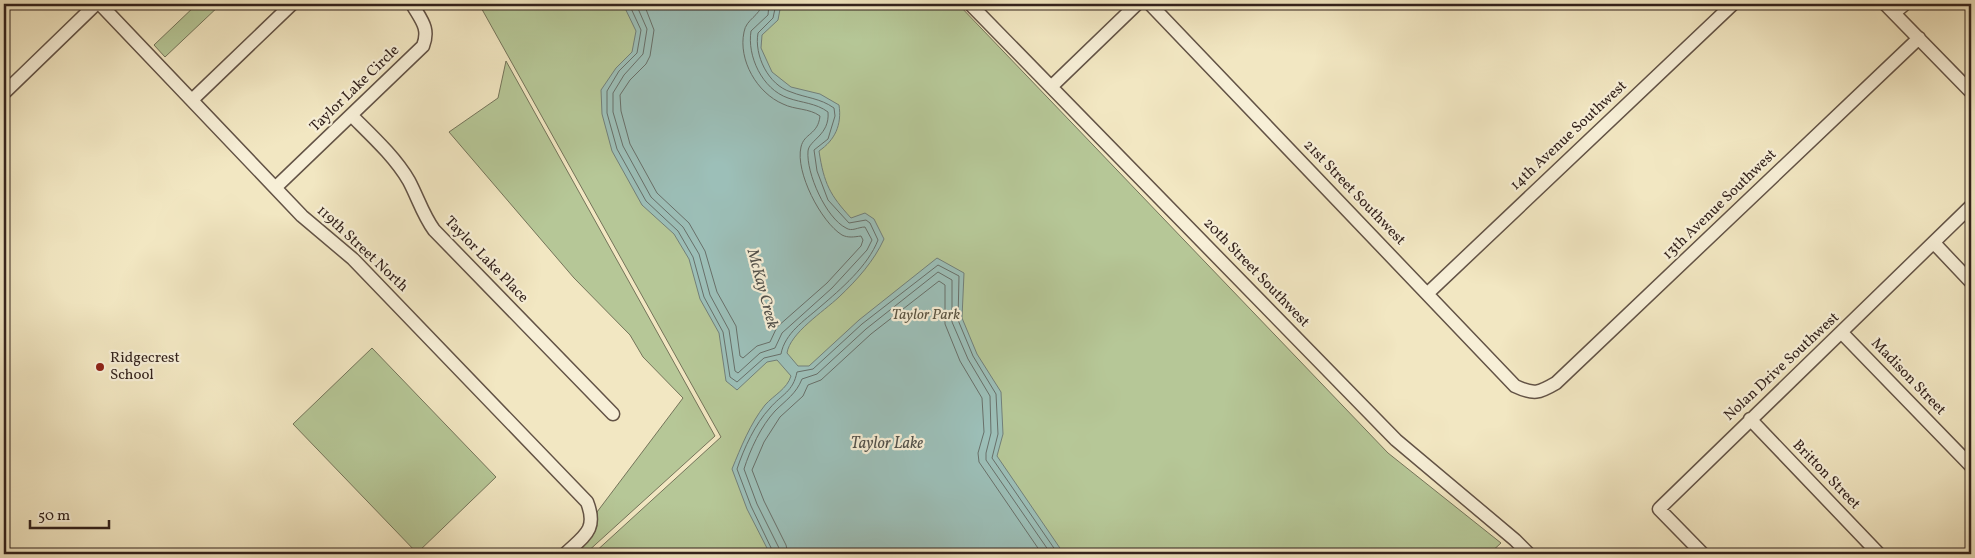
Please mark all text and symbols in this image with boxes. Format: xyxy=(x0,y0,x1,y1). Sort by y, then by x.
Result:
street label: Taylor Lake Circle xyxy=(306,41,404,137)
street label: 14th Avenue Southwest xyxy=(1506,76,1632,196)
street label: 21st Street Southwest xyxy=(1298,136,1410,250)
street label: 13th Avenue Southwest xyxy=(1658,145,1782,265)
street label: 119th Street North xyxy=(311,201,413,297)
street label: Taylor Lake Place xyxy=(439,212,533,308)
street label: 20th Street Southwest xyxy=(1198,214,1314,332)
water label: McKay Creek xyxy=(741,246,783,332)
park label: Taylor Park xyxy=(892,305,960,326)
street label: Nolan Drive Southwest xyxy=(1720,308,1844,426)
street label: Madison Street xyxy=(1866,334,1950,420)
place label: Ridgecrest School xyxy=(110,348,180,386)
marker: Ridgecrest School xyxy=(94,361,106,373)
water label: Taylor Lake xyxy=(851,433,923,455)
street label: Britton Street xyxy=(1787,435,1865,515)
scale bar xyxy=(30,498,109,530)
text: 50 m xyxy=(38,506,70,527)

